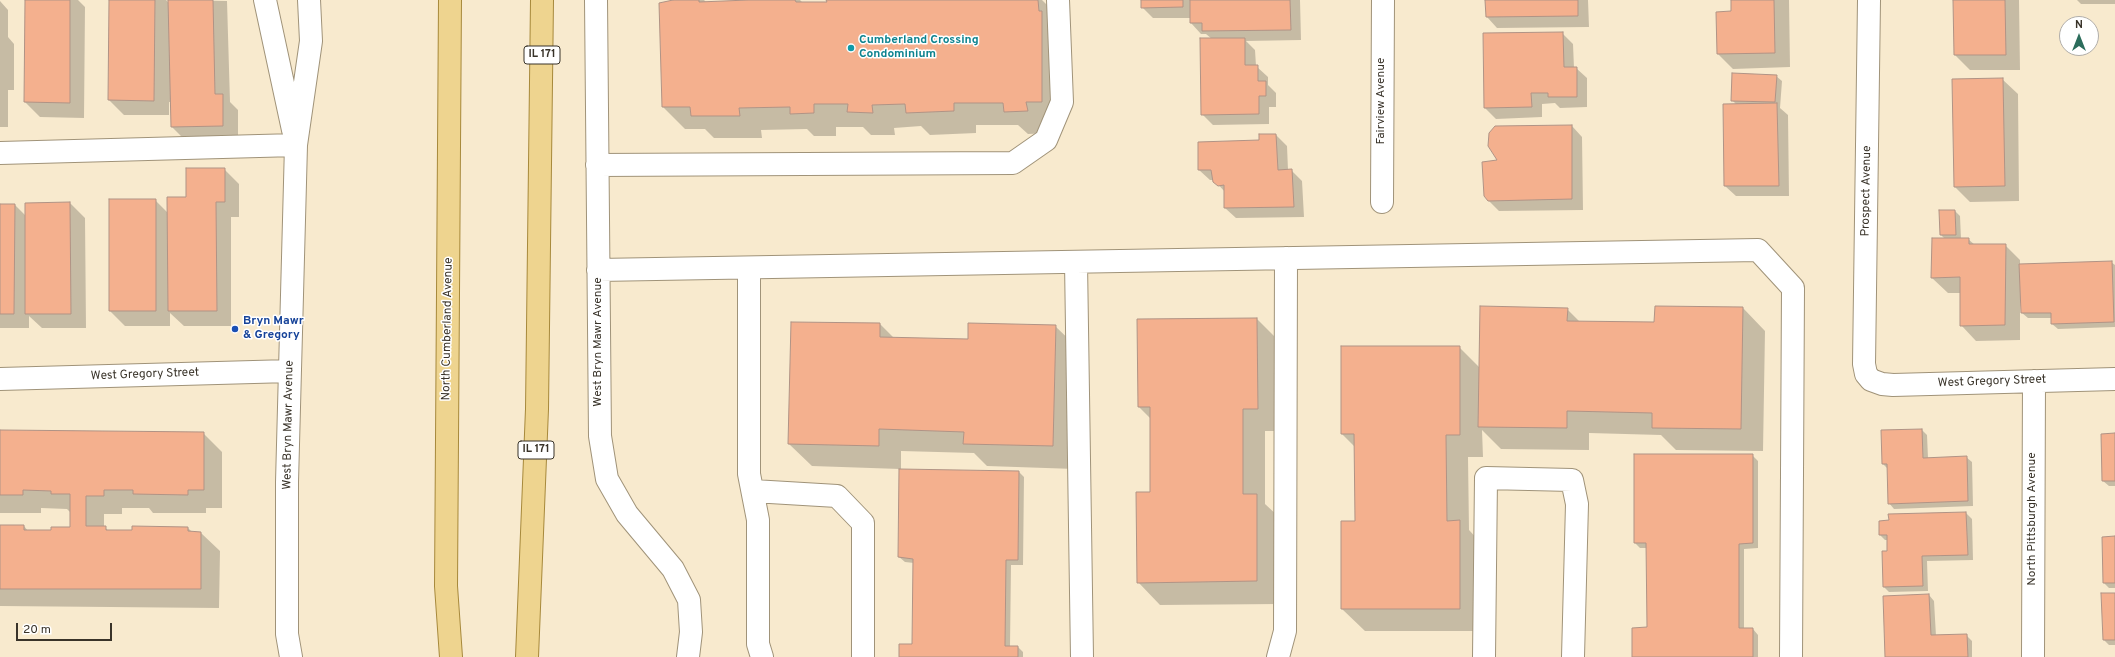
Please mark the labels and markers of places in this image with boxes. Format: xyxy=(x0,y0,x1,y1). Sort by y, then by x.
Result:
place label: Cumberland Crossing Condominium xyxy=(859,34,979,62)
marker: Cumberland Crossing Condominium xyxy=(846,43,856,53)
place label: Bryn Mawr & Gregory xyxy=(243,315,304,343)
marker: Bryn Mawr & Gregory xyxy=(230,324,240,334)

